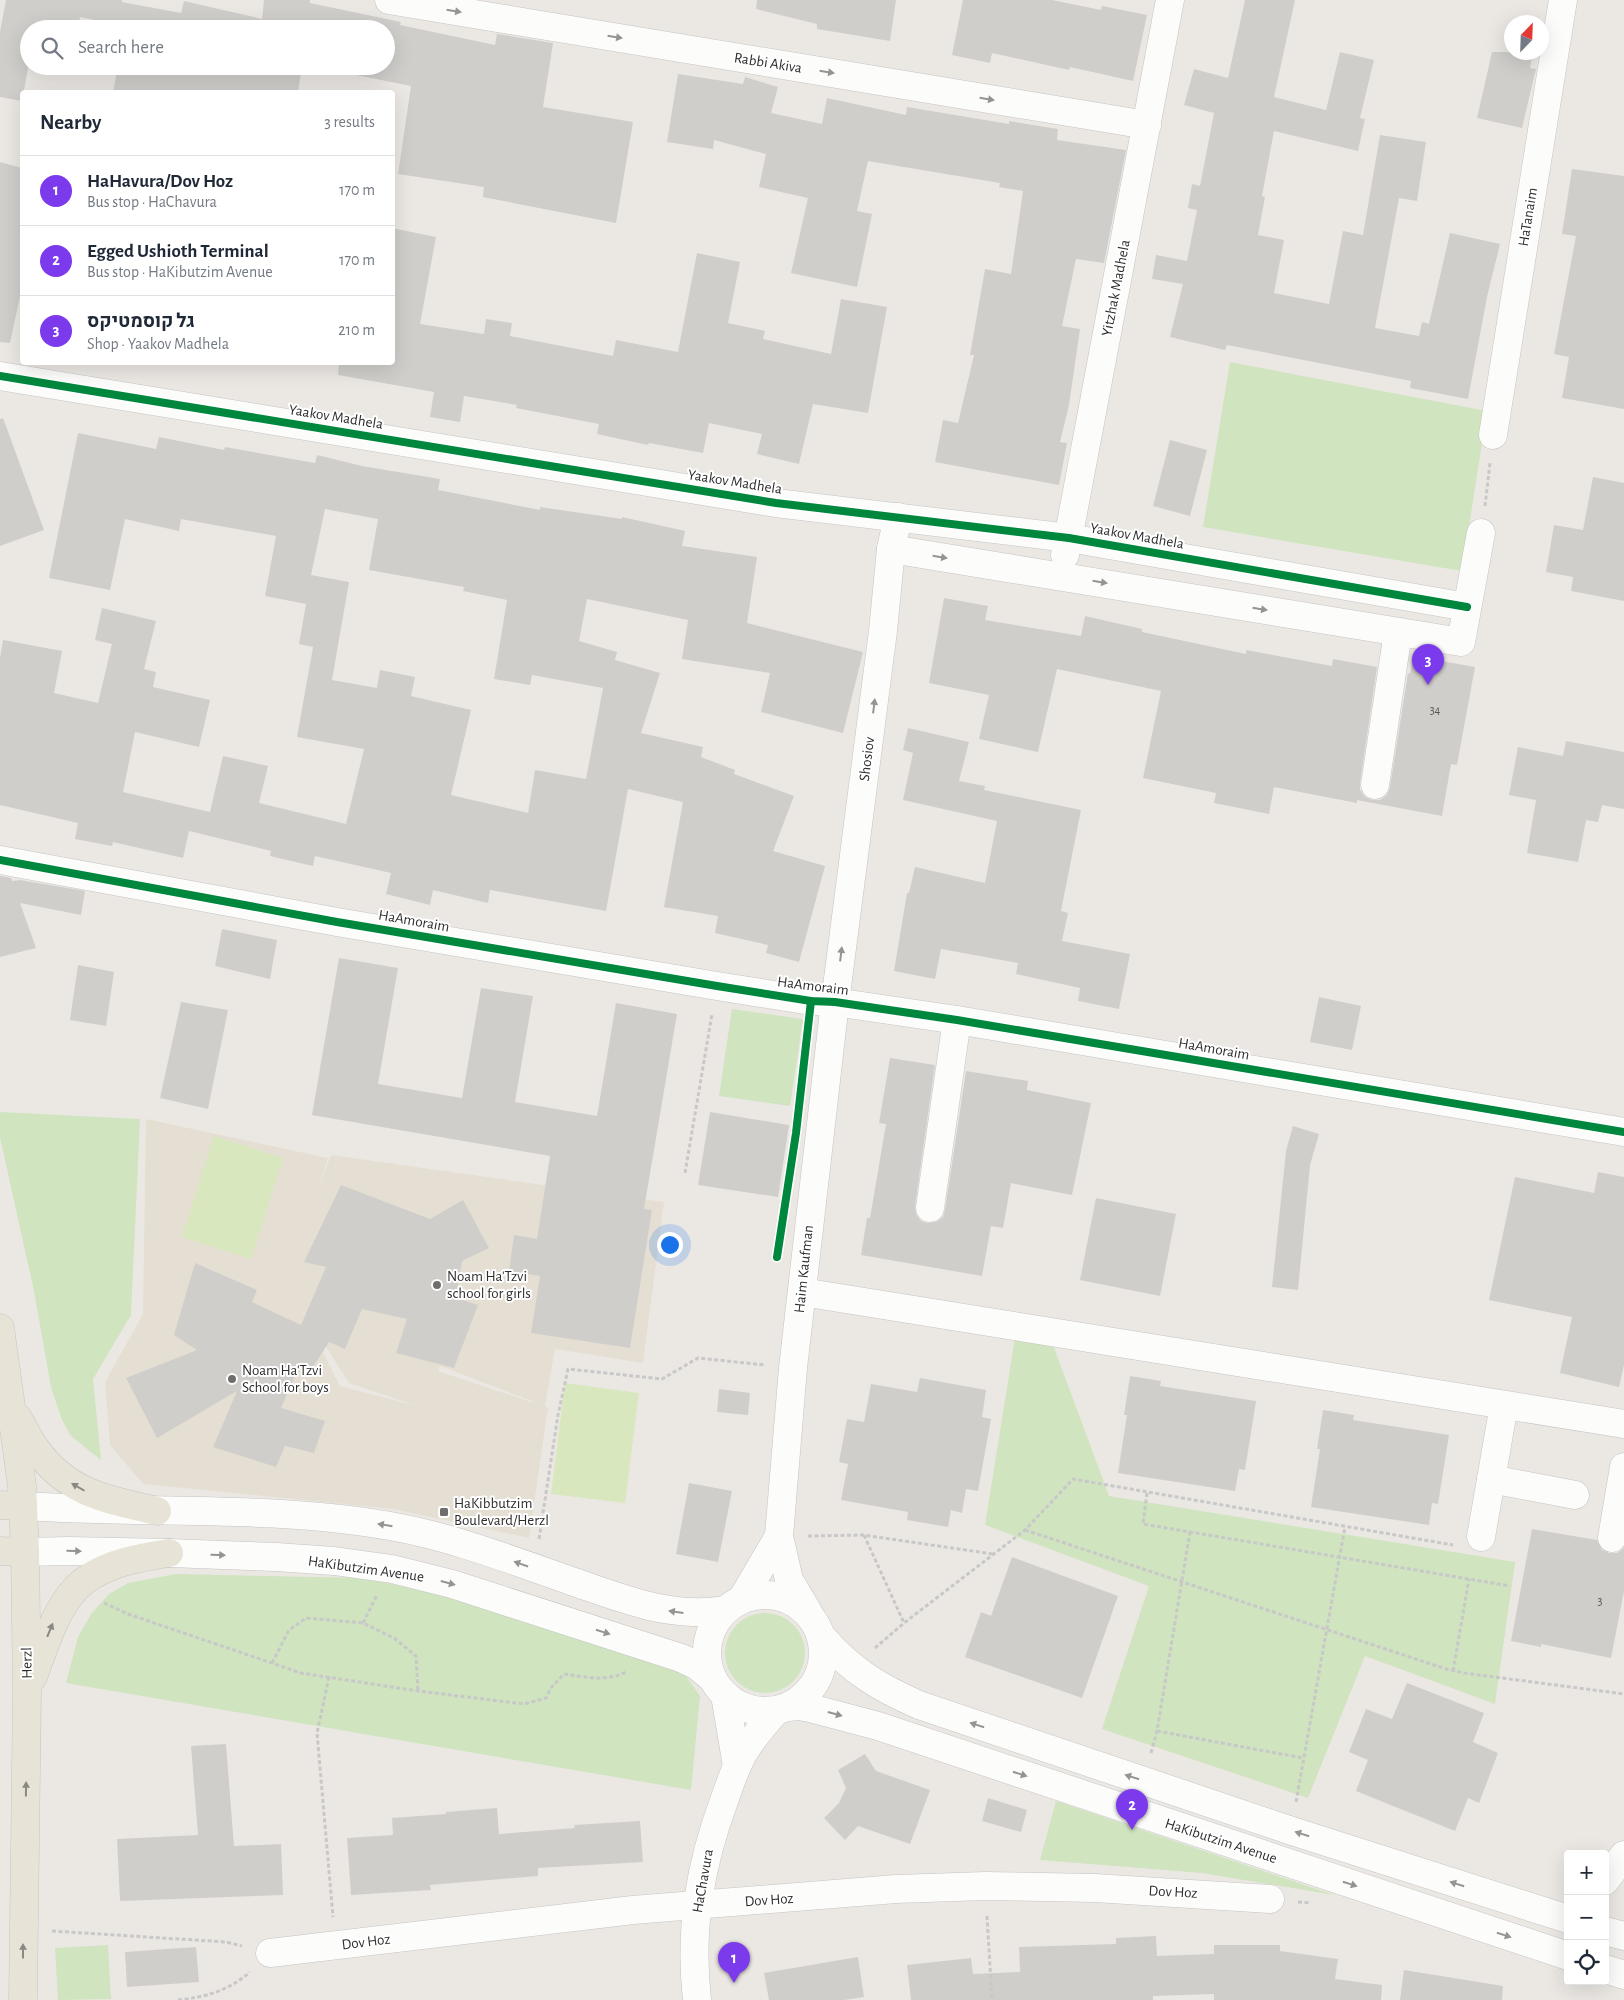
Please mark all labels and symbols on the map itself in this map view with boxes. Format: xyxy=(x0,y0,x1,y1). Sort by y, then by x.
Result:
one-way arrow xyxy=(447,7,463,15)
north arrow xyxy=(1504,15,1549,60)
one-way arrow xyxy=(607,34,623,42)
street label: Rabbi Akiva xyxy=(733,50,803,76)
one-way arrow xyxy=(819,69,835,77)
one-way arrow xyxy=(979,95,995,103)
street label: HaTanaim xyxy=(1516,187,1540,247)
street label: Yitzhak Madhela xyxy=(1099,238,1133,338)
street label: Yaakov Madhela xyxy=(288,402,384,432)
street label: Yaakov Madhela xyxy=(687,467,783,497)
street label: Yaakov Madhela xyxy=(1089,520,1185,552)
one-way arrow xyxy=(932,553,948,561)
one-way arrow xyxy=(1092,579,1108,587)
one-way arrow xyxy=(1253,605,1269,613)
pin: 3 xyxy=(1412,644,1444,685)
one-way arrow xyxy=(870,698,878,714)
house number: 34 xyxy=(1430,704,1441,716)
street label: Shosiov xyxy=(857,735,877,782)
street label: HaAmoraim xyxy=(377,907,451,935)
one-way arrow xyxy=(837,946,845,962)
street label: HaAmoraim xyxy=(776,974,850,998)
street label: HaAmoraim xyxy=(1177,1035,1251,1063)
street label: Haim Kaufman xyxy=(792,1224,816,1314)
your location xyxy=(657,1232,683,1258)
place label: Noam Ha'Tzvi school for girls xyxy=(447,1269,531,1301)
marker: Noam Ha'Tzvi school for girls xyxy=(431,1279,443,1291)
place label: Noam Ha'Tzvi School for boys xyxy=(242,1363,329,1395)
marker: Noam Ha'Tzvi School for boys xyxy=(226,1373,238,1385)
one-way arrow xyxy=(71,1482,84,1491)
place label: HaKibbutzim Boulevard/Herzl xyxy=(454,1496,549,1528)
marker: HaKibbutzim Boulevard/Herzl xyxy=(438,1506,450,1518)
one-way arrow xyxy=(377,1521,393,1529)
one-way arrow xyxy=(66,1547,82,1555)
one-way arrow xyxy=(210,1551,226,1559)
street label: HaKibutzim Avenue xyxy=(307,1553,425,1585)
one-way arrow xyxy=(514,1560,529,1567)
one-way arrow xyxy=(440,1579,455,1587)
house number: 3 xyxy=(1598,1595,1603,1607)
one-way arrow xyxy=(668,1608,684,1616)
one-way arrow xyxy=(46,1622,54,1637)
one-way arrow xyxy=(595,1629,610,1637)
street label: Herzl xyxy=(19,1647,35,1679)
one-way arrow xyxy=(827,1710,842,1718)
one-way arrow xyxy=(970,1721,985,1728)
one-way arrow xyxy=(1012,1771,1027,1778)
one-way arrow xyxy=(1124,1772,1139,1780)
one-way arrow xyxy=(22,1781,30,1797)
pin: 2 xyxy=(1116,1789,1148,1830)
street label: HaKibutzim Avenue xyxy=(1163,1816,1279,1866)
one-way arrow xyxy=(1294,1830,1309,1838)
street label: HaChavura xyxy=(690,1848,716,1914)
one-way arrow xyxy=(1343,1880,1358,1888)
one-way arrow xyxy=(1449,1880,1464,1887)
street label: Dov Hoz xyxy=(1148,1883,1198,1901)
street label: Dov Hoz xyxy=(744,1891,794,1909)
one-way arrow xyxy=(1497,1931,1512,1939)
street label: Dov Hoz xyxy=(341,1932,391,1952)
pin: 1 xyxy=(718,1942,750,1983)
one-way arrow xyxy=(19,1943,27,1959)

